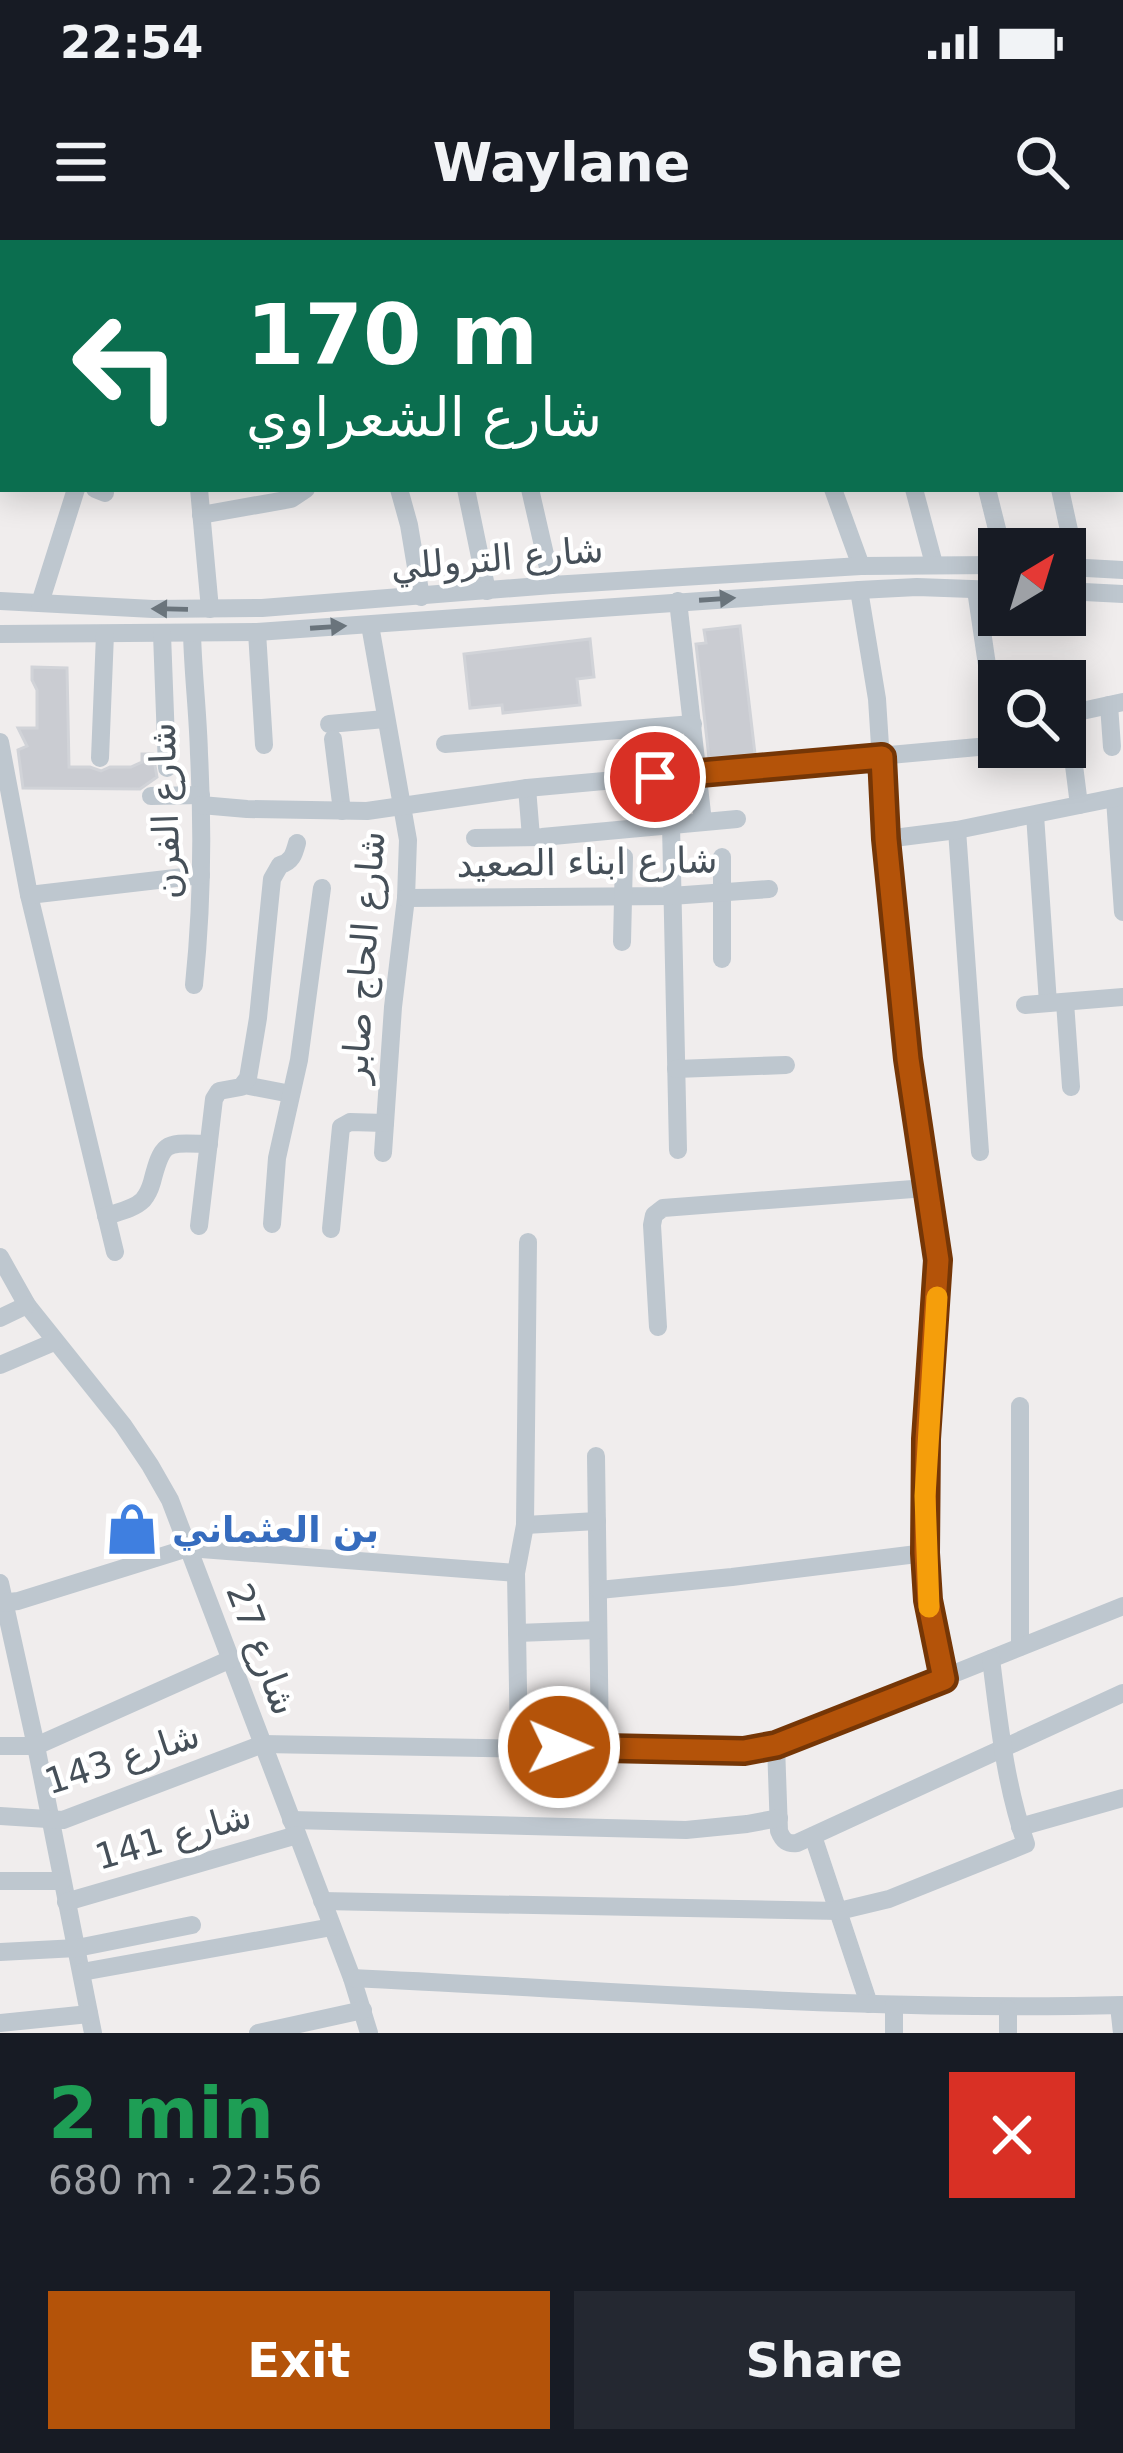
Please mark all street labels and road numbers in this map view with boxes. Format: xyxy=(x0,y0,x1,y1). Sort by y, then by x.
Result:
street label: شارع التروللي xyxy=(389,528,605,589)
street label: شارع الفرن xyxy=(141,722,190,900)
street label: شارع الحاج صابر xyxy=(334,830,393,1087)
street label: شارع ابناء الصعيد xyxy=(456,839,718,886)
street label: شارع 27 xyxy=(217,1578,306,1721)
street label: شارع 143 xyxy=(39,1714,205,1803)
street label: شارع 141 xyxy=(90,1794,256,1879)

